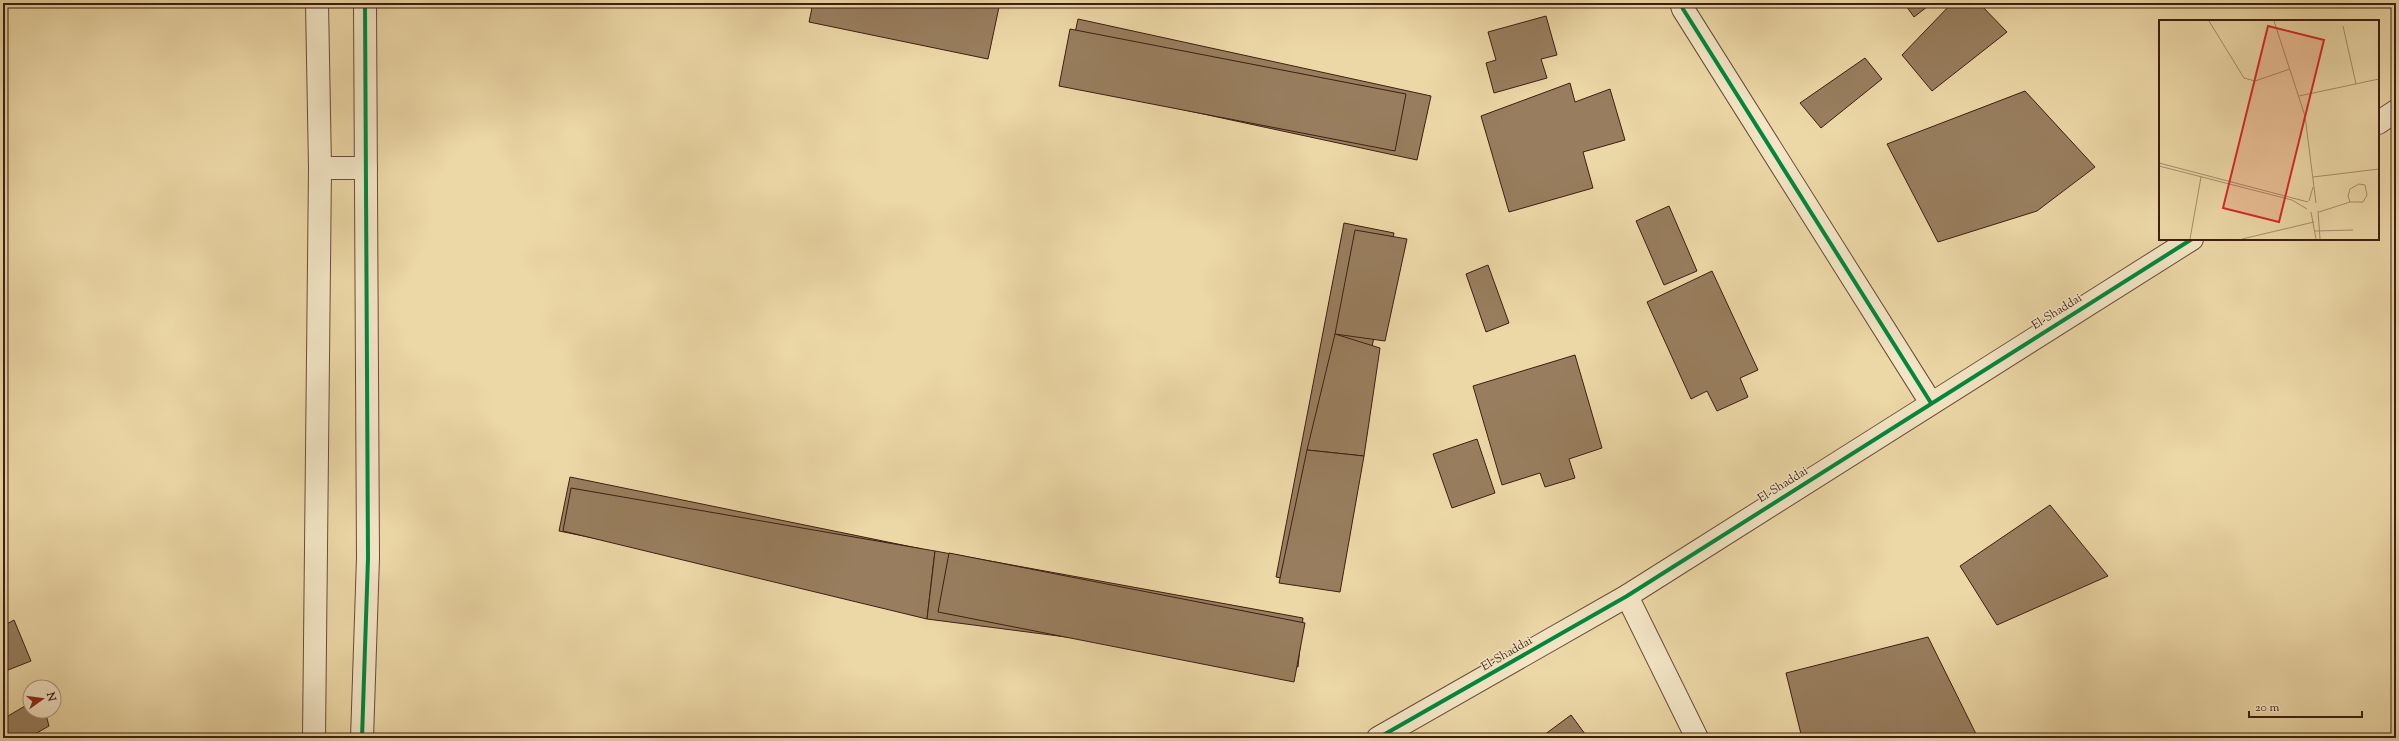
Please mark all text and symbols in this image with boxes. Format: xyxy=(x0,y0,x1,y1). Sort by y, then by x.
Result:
inset map xyxy=(2159,20,2379,240)
street label: El-Shaddai xyxy=(2028,289,2086,335)
street label: El-Shaddai xyxy=(1754,462,1812,508)
street label: El-Shaddai xyxy=(1478,632,1536,676)
north arrow xyxy=(22,679,62,719)
text: N xyxy=(42,690,60,703)
scale bar xyxy=(2249,693,2362,719)
text: 20 m xyxy=(2255,699,2280,717)

